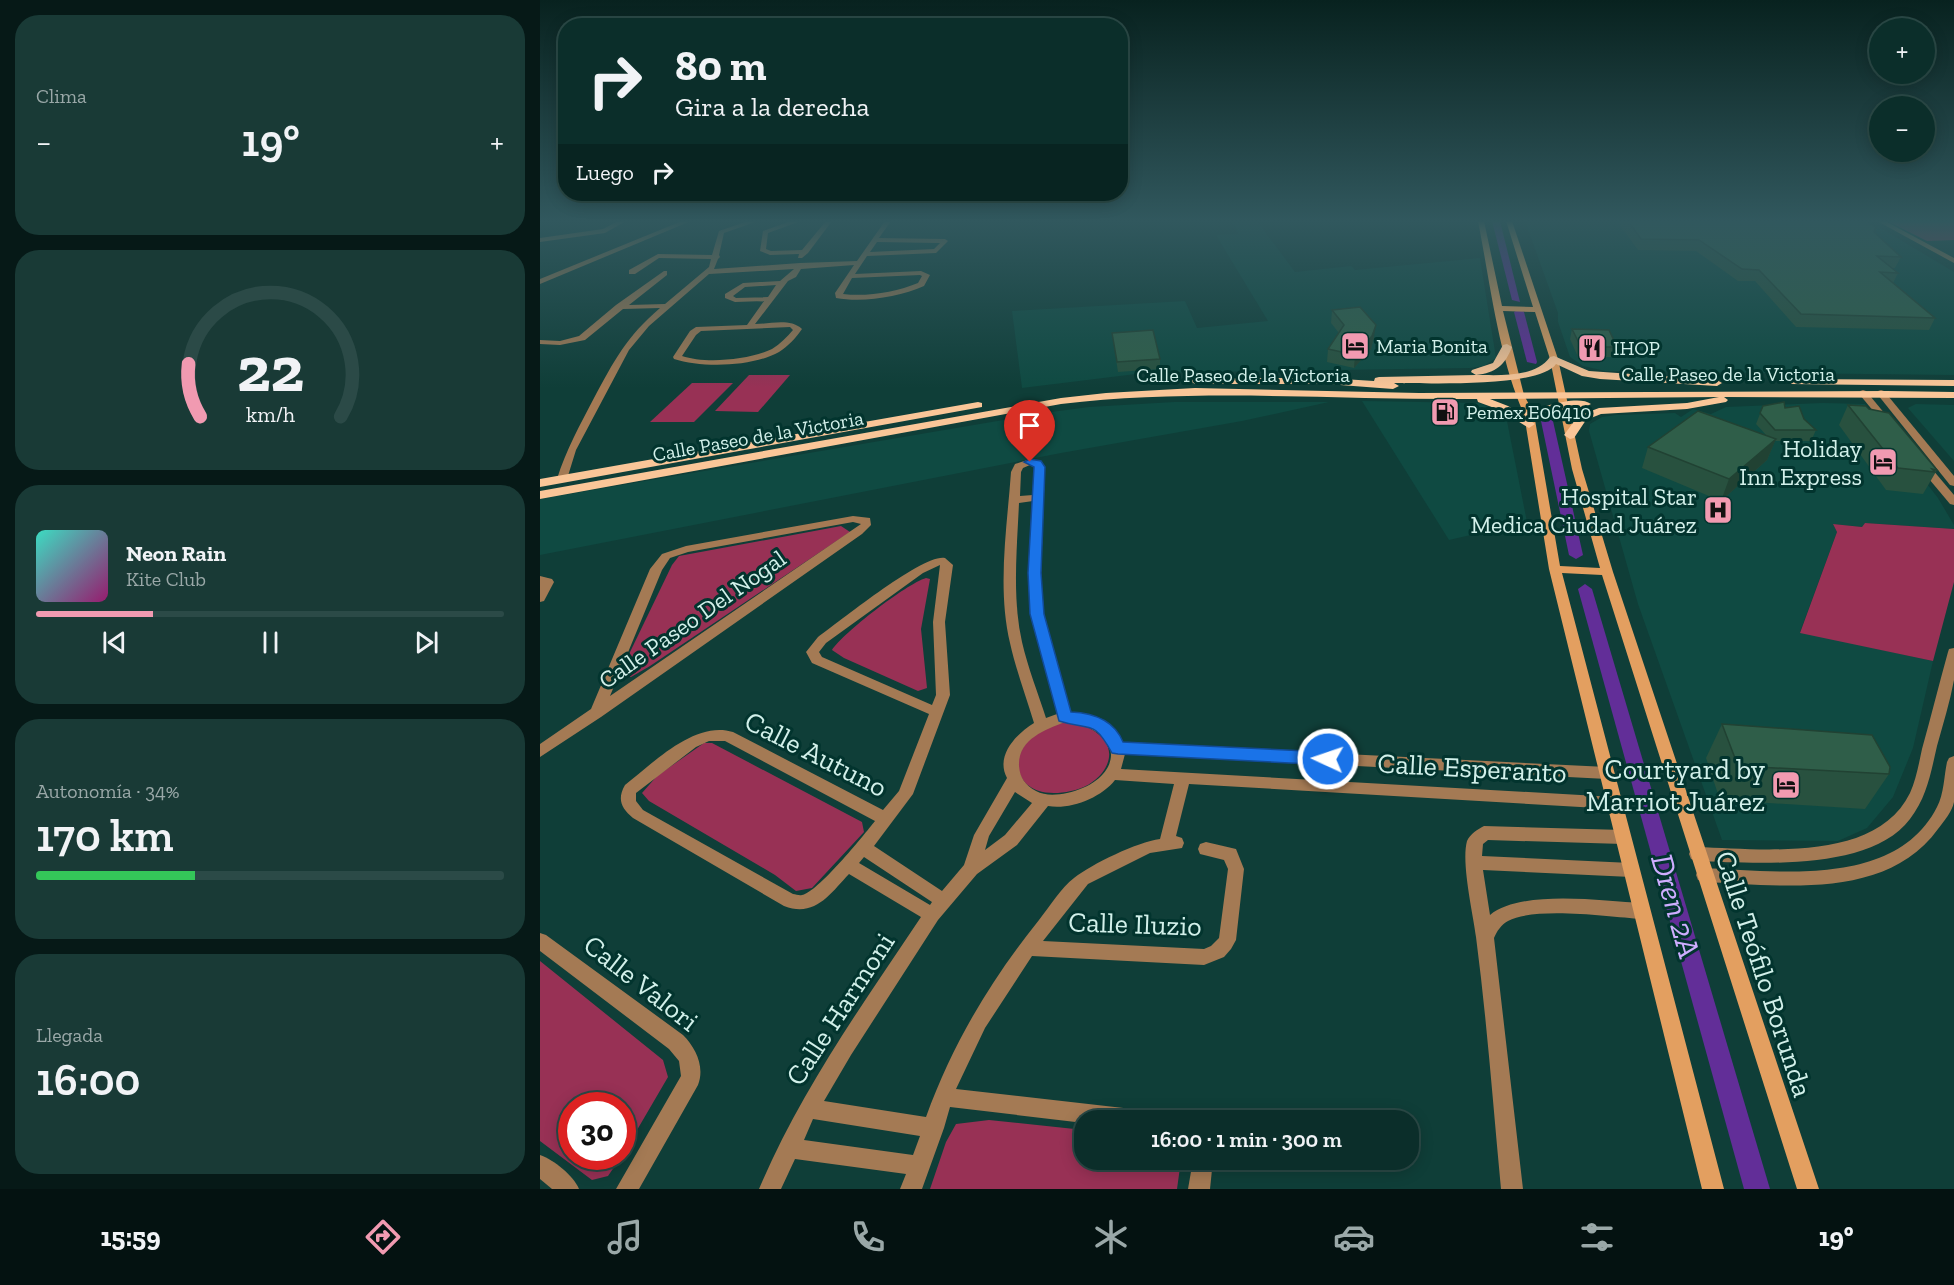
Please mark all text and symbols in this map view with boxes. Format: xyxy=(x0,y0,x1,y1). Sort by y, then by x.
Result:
map controls xyxy=(1869,18,1935,162)
button: + xyxy=(1869,18,1935,84)
text: 80 m xyxy=(675,40,766,91)
icon: right xyxy=(576,42,654,120)
text: Clima xyxy=(36,84,87,108)
text: Gira a la derecha xyxy=(675,91,869,123)
button: − xyxy=(1869,96,1935,162)
text: 19° xyxy=(242,114,300,168)
text: − xyxy=(36,122,51,161)
text: + xyxy=(490,122,504,161)
icon: right xyxy=(646,156,679,189)
text: Luego xyxy=(576,159,634,186)
hotel icon: Maria Bonita xyxy=(1339,330,1371,362)
text: 22 xyxy=(236,332,304,407)
restaurant icon: IHOP xyxy=(1576,332,1608,364)
place label: Maria Bonita xyxy=(1376,334,1488,358)
place label: IHOP xyxy=(1613,336,1660,360)
street label: Calle Paseo de la Victoria xyxy=(1621,362,1835,386)
street label: Calle Paseo de la Victoria xyxy=(1136,363,1350,387)
fuel station icon: Pemex E06410 xyxy=(1429,396,1461,428)
pin xyxy=(1004,400,1055,462)
place label: Pemex E06410 xyxy=(1466,400,1592,424)
text: km/h xyxy=(246,402,294,427)
street label: Calle Paseo de la Victoria xyxy=(651,406,866,466)
icon: arrive xyxy=(1013,409,1046,442)
place label: Holiday Inn Express xyxy=(1739,434,1863,491)
hotel icon: Holiday Inn Express xyxy=(1867,446,1899,478)
place label: Hospital Star Medica Ciudad Juárez xyxy=(1470,482,1697,539)
hospital icon: Hospital Star Medica Ciudad Juárez xyxy=(1702,494,1734,526)
text: Neon Rain xyxy=(126,540,226,567)
street label: Calle Paseo Del Nogal xyxy=(593,543,791,695)
text: Kite Club xyxy=(126,567,206,591)
icon: previous xyxy=(98,626,131,659)
icon: pause xyxy=(254,626,287,659)
icon: next xyxy=(410,626,443,659)
street label: Calle Autuno xyxy=(739,704,893,804)
position arrow xyxy=(1296,727,1360,791)
street label: Calle Esperanto xyxy=(1377,747,1567,789)
place label: Courtyard by Marriot Juárez xyxy=(1586,753,1766,818)
hotel icon: Courtyard by Marriot Juárez xyxy=(1770,769,1802,801)
text: Autonomía · 34% xyxy=(36,779,180,803)
text: 170 km xyxy=(36,809,173,863)
street label: Calle Teófilo Borunda xyxy=(1709,847,1819,1101)
water label: Dren 2A xyxy=(1643,850,1709,962)
street label: Calle Iluzio xyxy=(1068,905,1202,943)
street label: Calle Harmoni xyxy=(779,927,901,1091)
street label: Calle Valori xyxy=(577,928,705,1038)
text: Llegada xyxy=(36,1023,103,1047)
text: 16:00 xyxy=(36,1053,141,1107)
speed limit sign: 30 xyxy=(558,1092,636,1170)
text: 16:00 · 1 min · 300 m xyxy=(1151,1126,1342,1153)
icon: directions xyxy=(362,1216,404,1258)
icon: music xyxy=(604,1216,646,1258)
icon: phone xyxy=(847,1216,889,1258)
icon: climate xyxy=(1090,1216,1132,1258)
icon: car xyxy=(1333,1216,1375,1258)
icon: filters xyxy=(1576,1216,1618,1258)
text: 15:59 xyxy=(100,1221,161,1253)
text: 19° xyxy=(1819,1221,1854,1253)

